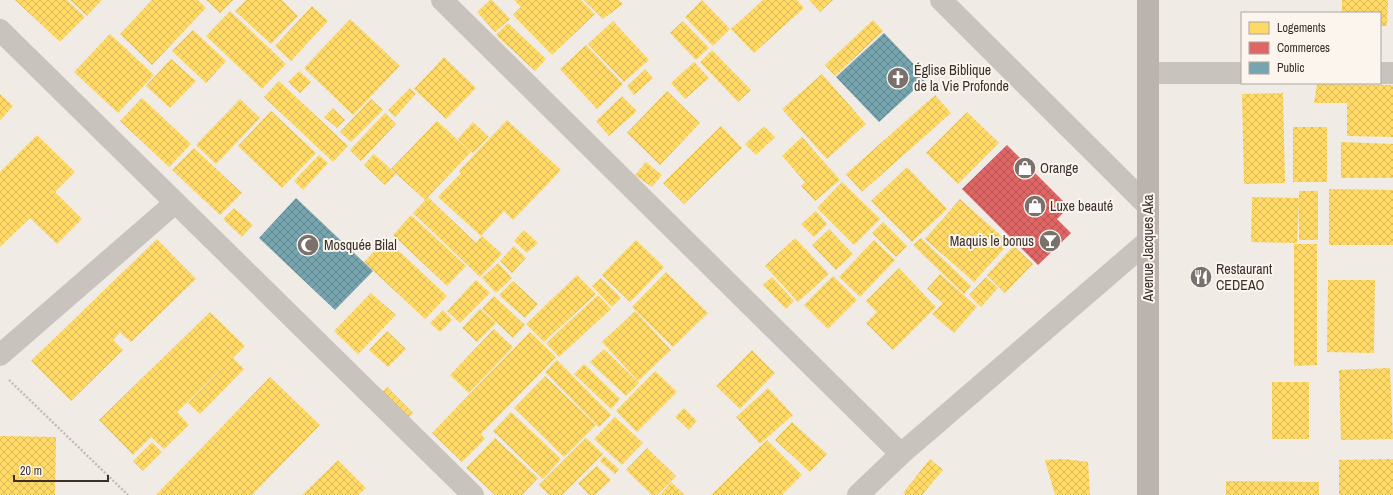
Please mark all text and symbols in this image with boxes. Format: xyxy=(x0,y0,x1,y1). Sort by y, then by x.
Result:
legend xyxy=(1241,12,1381,84)
text: Logements xyxy=(1277,20,1326,36)
text: Commerces xyxy=(1277,40,1330,56)
text: Public xyxy=(1277,60,1304,76)
place label: Église Biblique de la Vie Profonde xyxy=(914,61,1009,95)
church icon: Église Biblique de la Vie Profonde xyxy=(885,65,911,91)
shop icon: Orange xyxy=(1012,155,1038,181)
place label: Orange xyxy=(1040,159,1078,177)
shop icon: Luxe beauté xyxy=(1022,193,1048,219)
street label: Avenue Jacques Aka xyxy=(1139,194,1157,303)
place label: Luxe beauté xyxy=(1050,197,1113,215)
bar icon: Maquis le bonus xyxy=(1037,228,1063,254)
mosque icon: Mosquée Bilal xyxy=(295,232,321,258)
place label: Maquis le bonus xyxy=(950,232,1034,250)
place label: Mosquée Bilal xyxy=(324,236,397,254)
place label: Restaurant CEDEAO xyxy=(1216,260,1272,294)
restaurant icon: Restaurant CEDEAO xyxy=(1188,264,1214,290)
scale bar xyxy=(14,457,108,483)
text: 20 m xyxy=(20,463,42,479)

